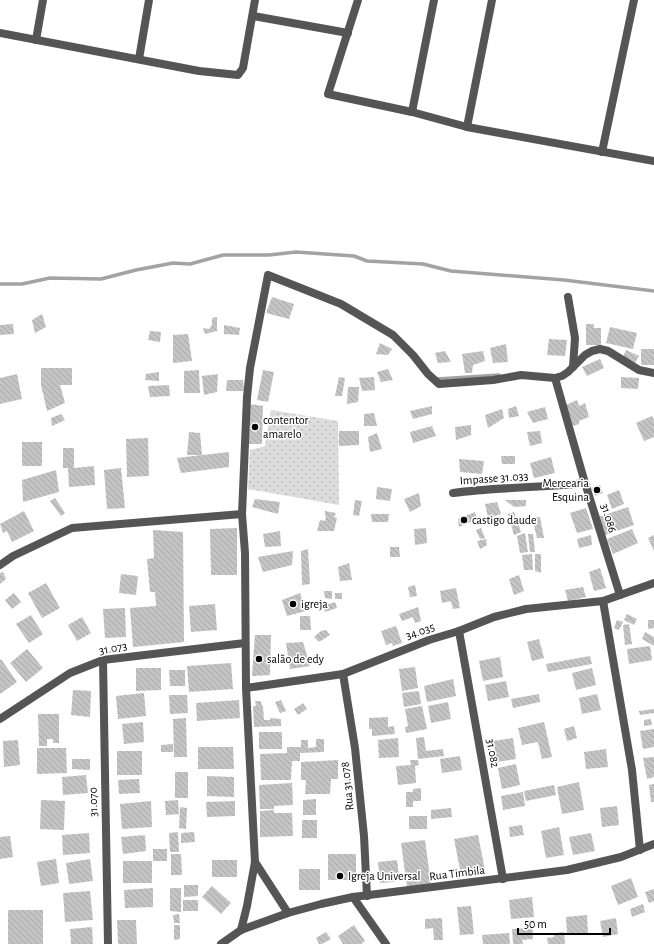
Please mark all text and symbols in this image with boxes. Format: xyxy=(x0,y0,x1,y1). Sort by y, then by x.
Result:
place label: contentor amarelo xyxy=(263,414,308,440)
marker: contentor amarelo xyxy=(250,422,260,432)
street label: Impasse 31.033 xyxy=(459,470,529,486)
place label: Mercearia Esquina xyxy=(542,477,589,503)
marker: Mercearia Esquina xyxy=(592,485,602,495)
street label: 31.086 xyxy=(599,502,619,534)
place label: castigo daude xyxy=(472,514,537,526)
marker: castigo daude xyxy=(459,515,469,525)
place label: igreja xyxy=(301,598,328,611)
marker: igreja xyxy=(288,599,298,609)
street label: 34.035 xyxy=(404,620,436,642)
street label: 31.073 xyxy=(98,640,128,656)
place label: salão de edy xyxy=(267,653,324,666)
marker: salão de edy xyxy=(254,654,264,664)
street label: 31.082 xyxy=(485,738,502,769)
street label: Rua 31.078 xyxy=(338,761,356,811)
street label: 31.070 xyxy=(87,787,99,817)
street label: Rua Timbila xyxy=(428,864,486,882)
place label: Igreja Universal xyxy=(348,870,420,883)
marker: Igreja Universal xyxy=(335,871,345,881)
scale bar xyxy=(518,910,610,936)
text: 50 m xyxy=(524,918,547,930)

